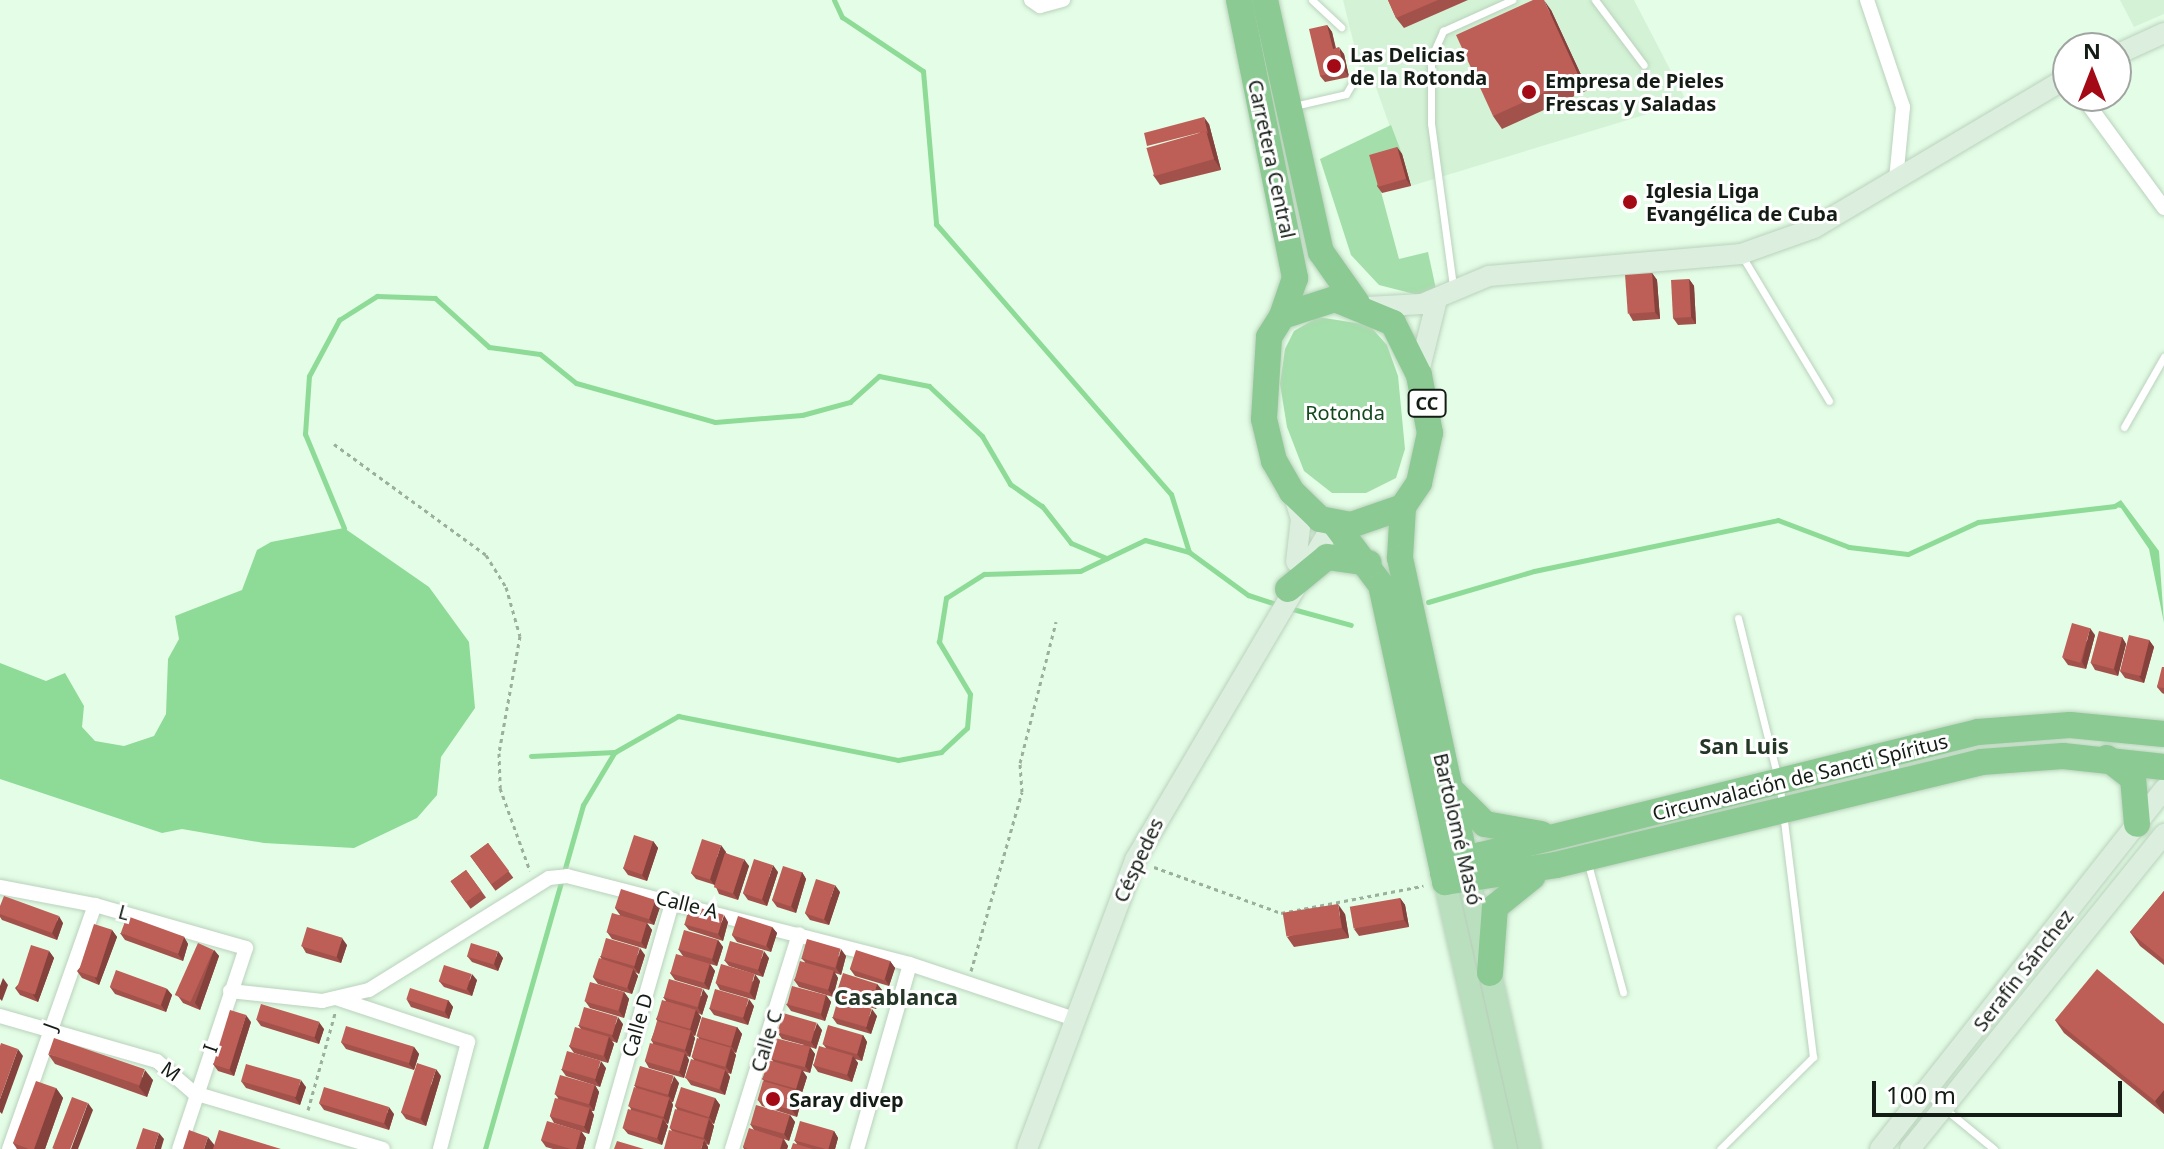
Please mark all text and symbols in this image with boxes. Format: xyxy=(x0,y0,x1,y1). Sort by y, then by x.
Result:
north arrow xyxy=(2052,32,2132,112)
text: N xyxy=(2083,35,2101,65)
place label: Las Delicias de la Rotonda xyxy=(1350,42,1487,89)
marker: Las Delicias de la Rotonda xyxy=(1325,57,1343,75)
place label: Empresa de Pieles Frescas y Saladas xyxy=(1545,68,1724,115)
street label: Carretera Central xyxy=(1243,77,1301,241)
marker: Empresa de Pieles Frescas y Saladas xyxy=(1520,83,1538,101)
place label: Iglesia Liga Evangélica de Cuba xyxy=(1646,178,1838,225)
marker: Iglesia Liga Evangélica de Cuba xyxy=(1621,193,1639,211)
road number: CC xyxy=(1407,389,1447,417)
park label: Rotonda xyxy=(1305,400,1385,424)
street label: Circunvalación de Sancti Spíritus xyxy=(1650,729,1950,825)
district label: San Luis xyxy=(1699,733,1789,759)
street label: Bartolomé Masó xyxy=(1429,751,1487,907)
street label: Céspedes xyxy=(1108,814,1168,906)
street label: Calle A xyxy=(653,885,721,923)
street label: L xyxy=(116,899,132,925)
street label: Serafín Sánchez xyxy=(1968,904,2078,1036)
district label: Casablanca xyxy=(834,984,958,1010)
street label: Calle D xyxy=(616,990,658,1060)
street label: Calle C xyxy=(745,1007,787,1075)
street label: J xyxy=(38,1019,62,1033)
street label: I xyxy=(198,1041,222,1055)
street label: M xyxy=(157,1056,185,1086)
scale bar xyxy=(1876,1065,2126,1115)
text: 100 m xyxy=(1886,1078,1956,1111)
place label: Saray divep xyxy=(789,1087,904,1111)
marker: Saray divep xyxy=(764,1090,782,1108)

